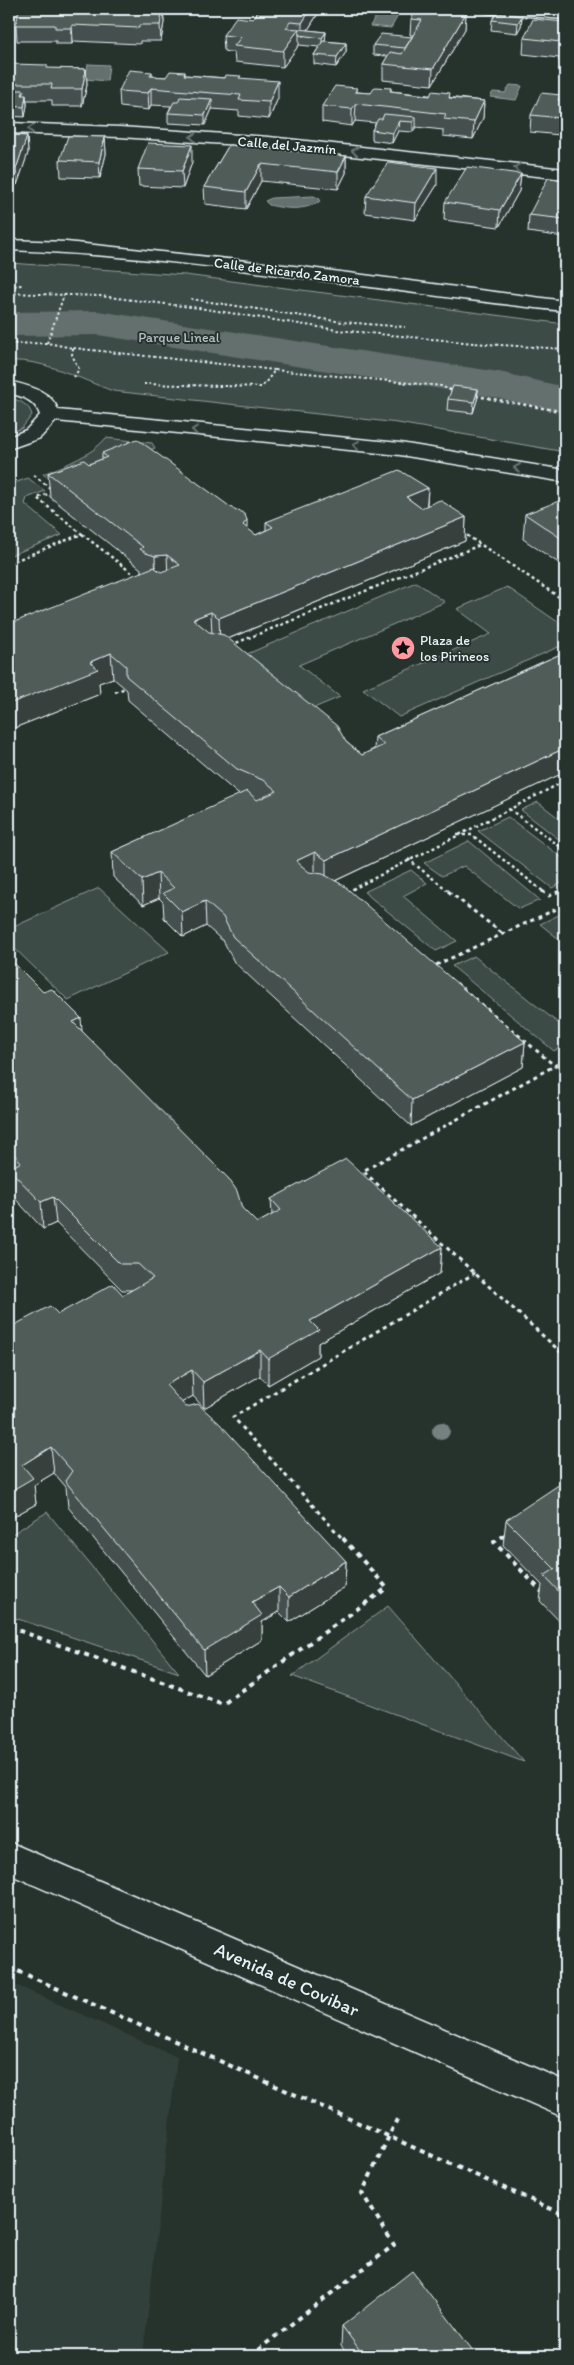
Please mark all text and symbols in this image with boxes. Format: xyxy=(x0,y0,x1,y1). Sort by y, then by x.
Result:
one-way arrow xyxy=(27,124,34,134)
one-way arrow xyxy=(189,131,197,142)
street label: Calle del Jazmín xyxy=(237,133,337,158)
one-way arrow xyxy=(351,146,359,157)
one-way arrow xyxy=(512,163,520,174)
street label: Calle de Ricardo Zamora xyxy=(213,254,362,289)
park label: Parque Lineal xyxy=(138,329,220,346)
one-way arrow xyxy=(190,424,198,435)
one-way arrow xyxy=(352,440,360,451)
one-way arrow xyxy=(513,463,522,473)
place label: Plaza de los Pirineos xyxy=(420,632,489,665)
place icon: Plaza de los Pirineos xyxy=(390,635,416,661)
street label: Avenida de Covibar xyxy=(211,1937,363,2022)

